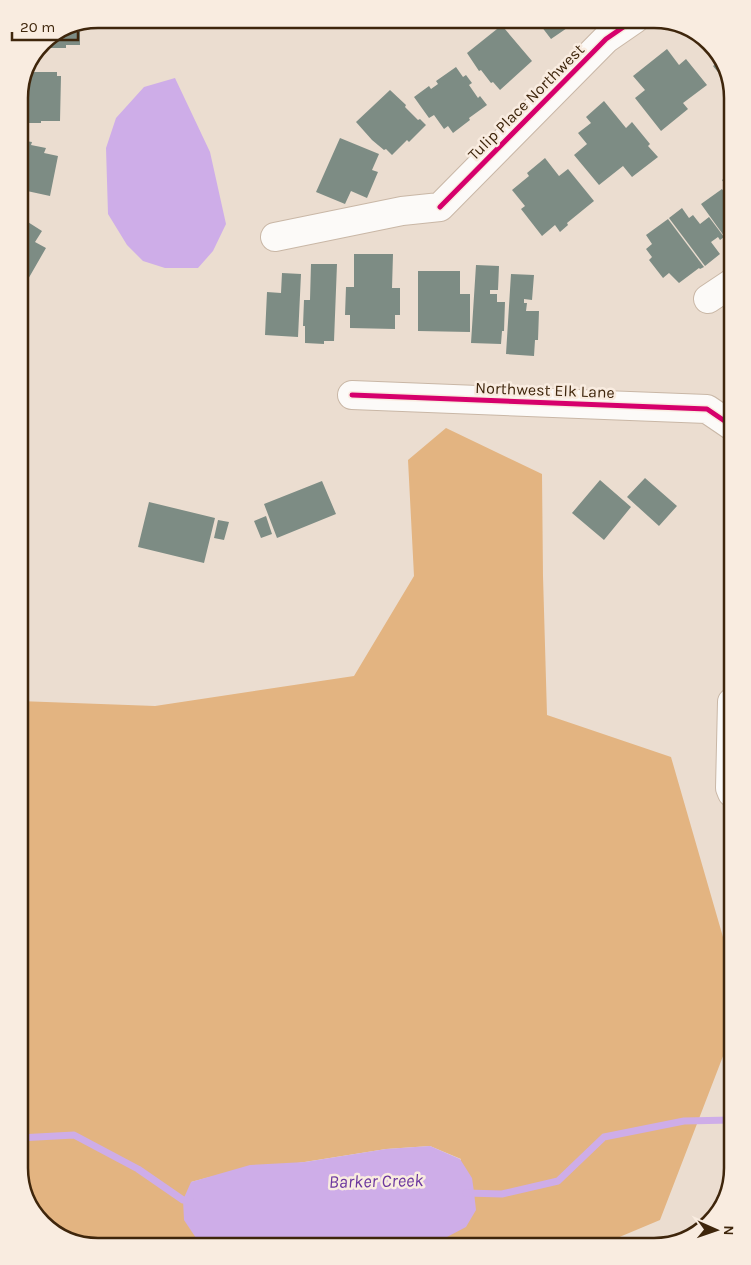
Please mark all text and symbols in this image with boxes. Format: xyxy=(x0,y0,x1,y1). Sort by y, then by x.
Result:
scale bar xyxy=(12,10,79,42)
text: 20 m xyxy=(20,18,55,36)
street label: Tulip Place Northwest xyxy=(464,40,588,164)
street label: Northwest Elk Lane xyxy=(475,378,615,402)
water label: Barker Creek xyxy=(328,1169,424,1193)
north arrow xyxy=(691,1205,741,1255)
text: N xyxy=(720,1225,737,1236)

